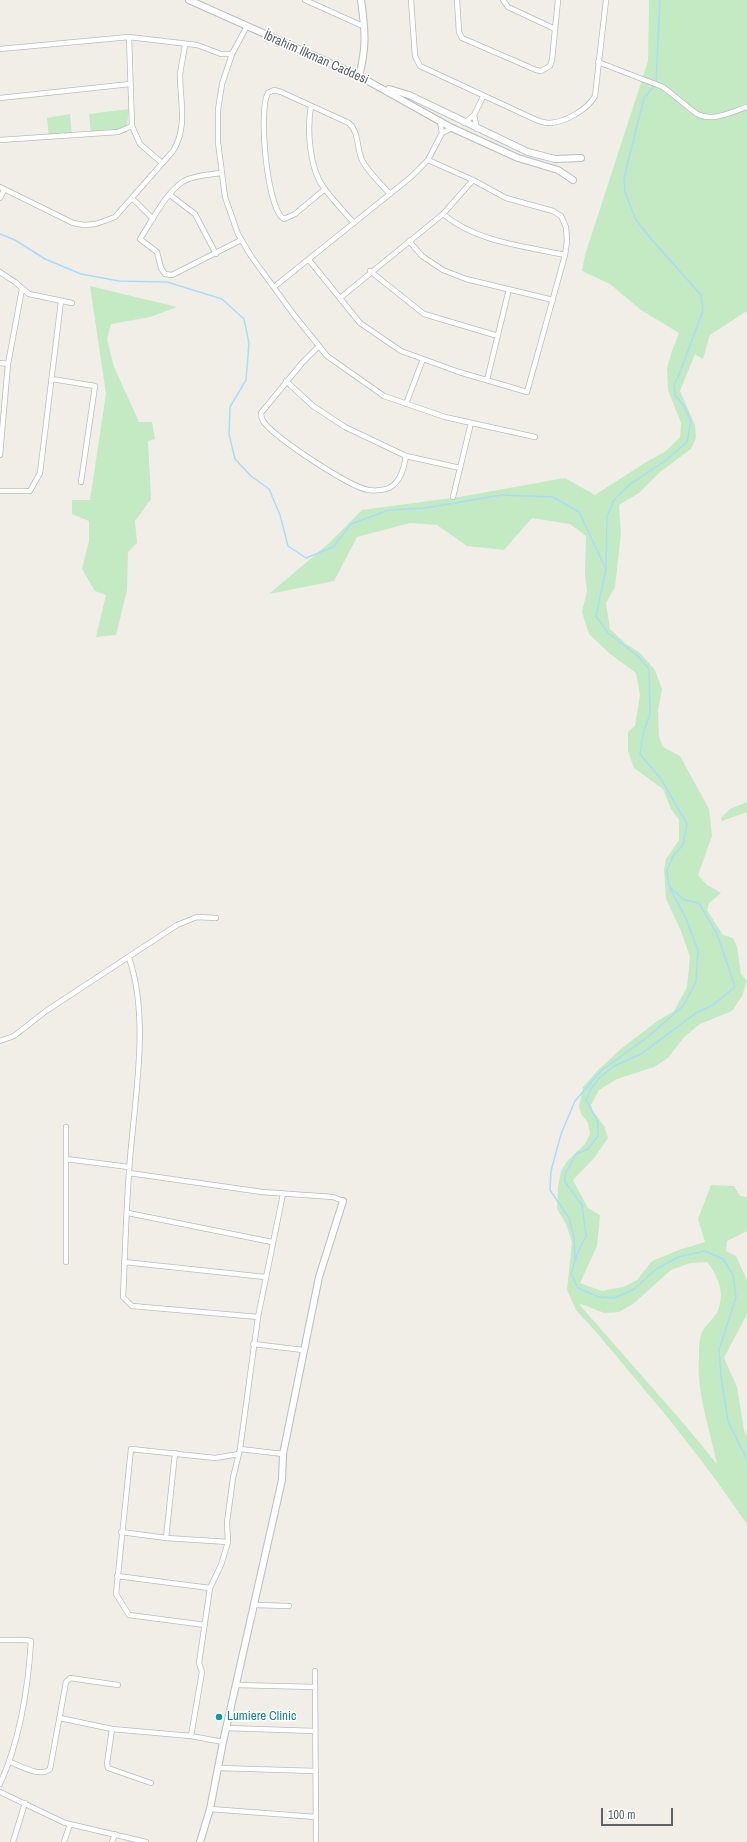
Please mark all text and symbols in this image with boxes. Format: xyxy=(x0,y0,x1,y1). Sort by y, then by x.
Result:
street label: İbrahim İlkman Caddesi xyxy=(261,28,371,88)
place label: Lumiere Clinic xyxy=(227,1709,296,1725)
marker: Lumiere Clinic xyxy=(214,1712,224,1722)
scale bar xyxy=(603,1800,675,1826)
text: 100 m xyxy=(608,1807,635,1823)

